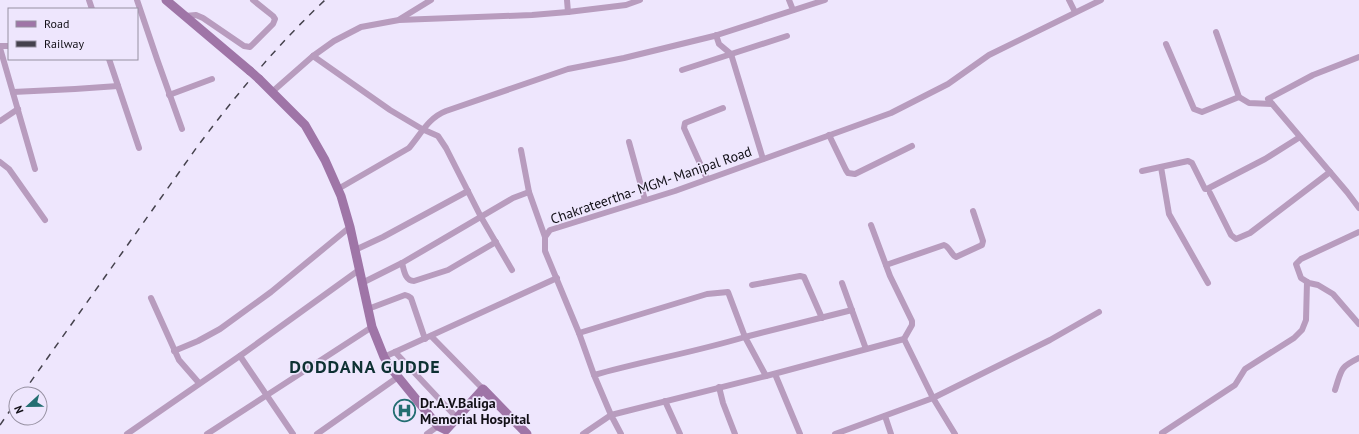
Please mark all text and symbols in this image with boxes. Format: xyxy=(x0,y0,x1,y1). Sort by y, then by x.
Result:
legend xyxy=(8,8,138,60)
text: Road xyxy=(44,16,69,31)
text: Railway xyxy=(44,36,84,51)
street label: Chakrateertha- MGM- Manipal Road xyxy=(548,142,754,228)
district label: DODDANA GUDDE xyxy=(289,355,441,378)
north arrow xyxy=(8,386,48,426)
place label: Dr.A.V.Baliga Memorial Hospital xyxy=(420,394,531,428)
hospital icon: Dr.A.V.Baliga Memorial Hospital xyxy=(392,398,418,424)
text: N xyxy=(11,404,27,416)

